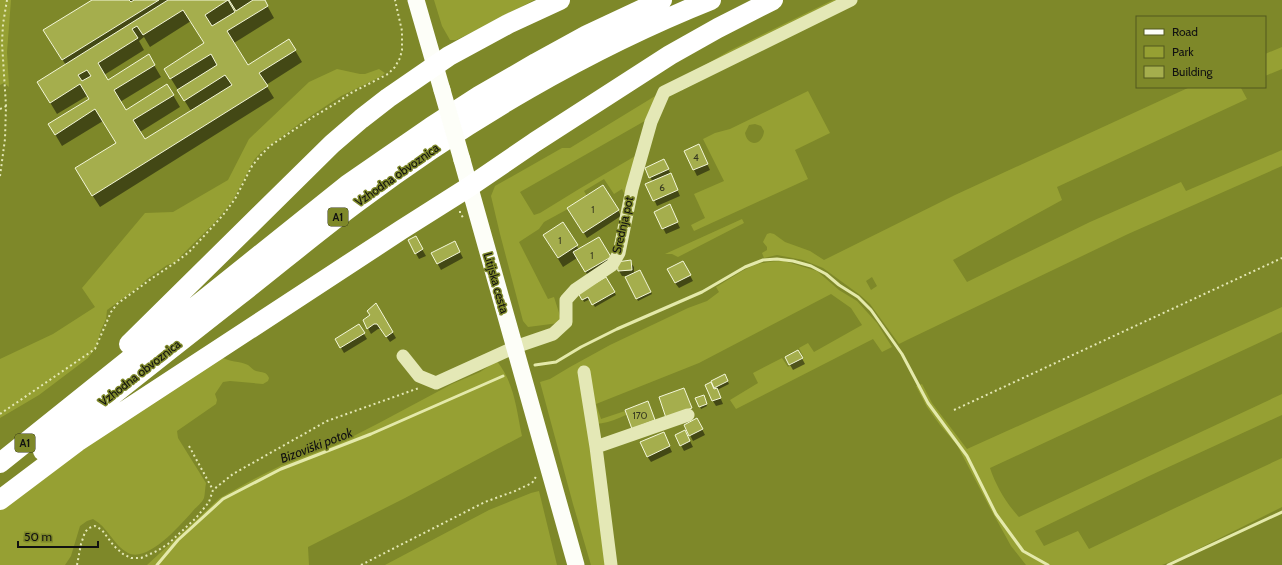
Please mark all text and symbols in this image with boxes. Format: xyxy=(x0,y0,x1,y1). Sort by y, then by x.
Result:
legend xyxy=(1136,16,1266,88)
text: Road xyxy=(1172,24,1198,39)
text: Park xyxy=(1172,44,1194,59)
text: Building xyxy=(1172,64,1214,79)
street label: Vzhodna obvoznica xyxy=(352,140,442,209)
house number: 4 xyxy=(693,151,699,164)
house number: 6 xyxy=(659,181,665,194)
street label: Srednja pot xyxy=(609,195,636,255)
house number: 1 xyxy=(591,203,595,216)
road number: A1 xyxy=(328,208,348,226)
house number: 1 xyxy=(558,234,562,247)
house number: 1 xyxy=(590,249,594,262)
street label: Litijska cesta xyxy=(481,251,512,315)
street label: Vzhodna obvoznica xyxy=(96,336,184,409)
house number: 170 xyxy=(632,409,648,422)
water label: Bizoviški potok xyxy=(278,424,355,466)
road number: A1 xyxy=(15,434,35,452)
scale bar xyxy=(18,523,98,549)
text: 50 m xyxy=(24,529,52,544)

